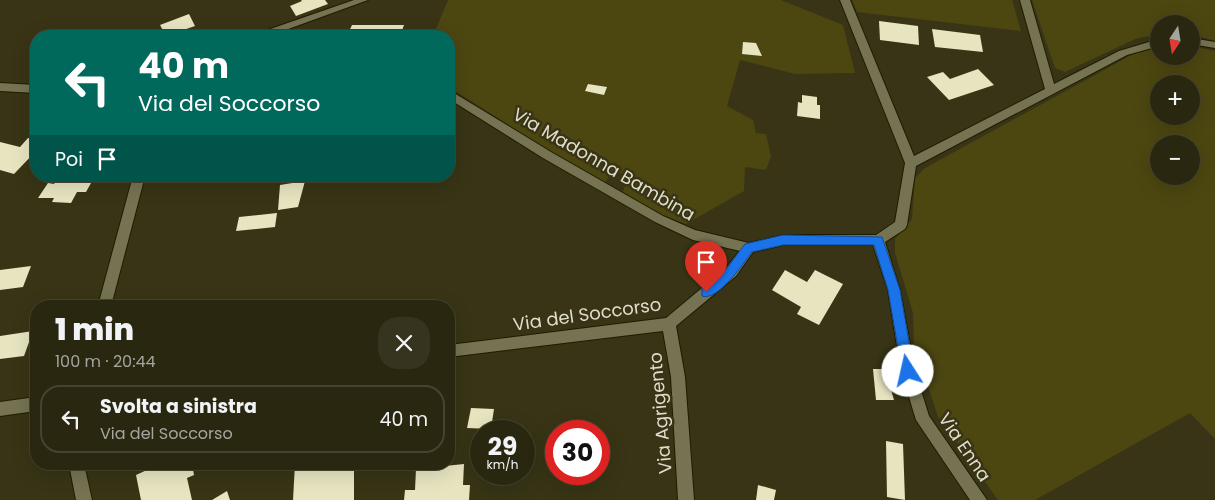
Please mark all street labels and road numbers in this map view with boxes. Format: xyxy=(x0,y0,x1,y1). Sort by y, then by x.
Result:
street label: Via Madonna Bambina xyxy=(508,101,700,227)
street label: Via del Soccorso xyxy=(511,291,663,337)
street label: Via Agrigento xyxy=(642,351,678,475)
street label: Via Enna xyxy=(933,408,997,486)

